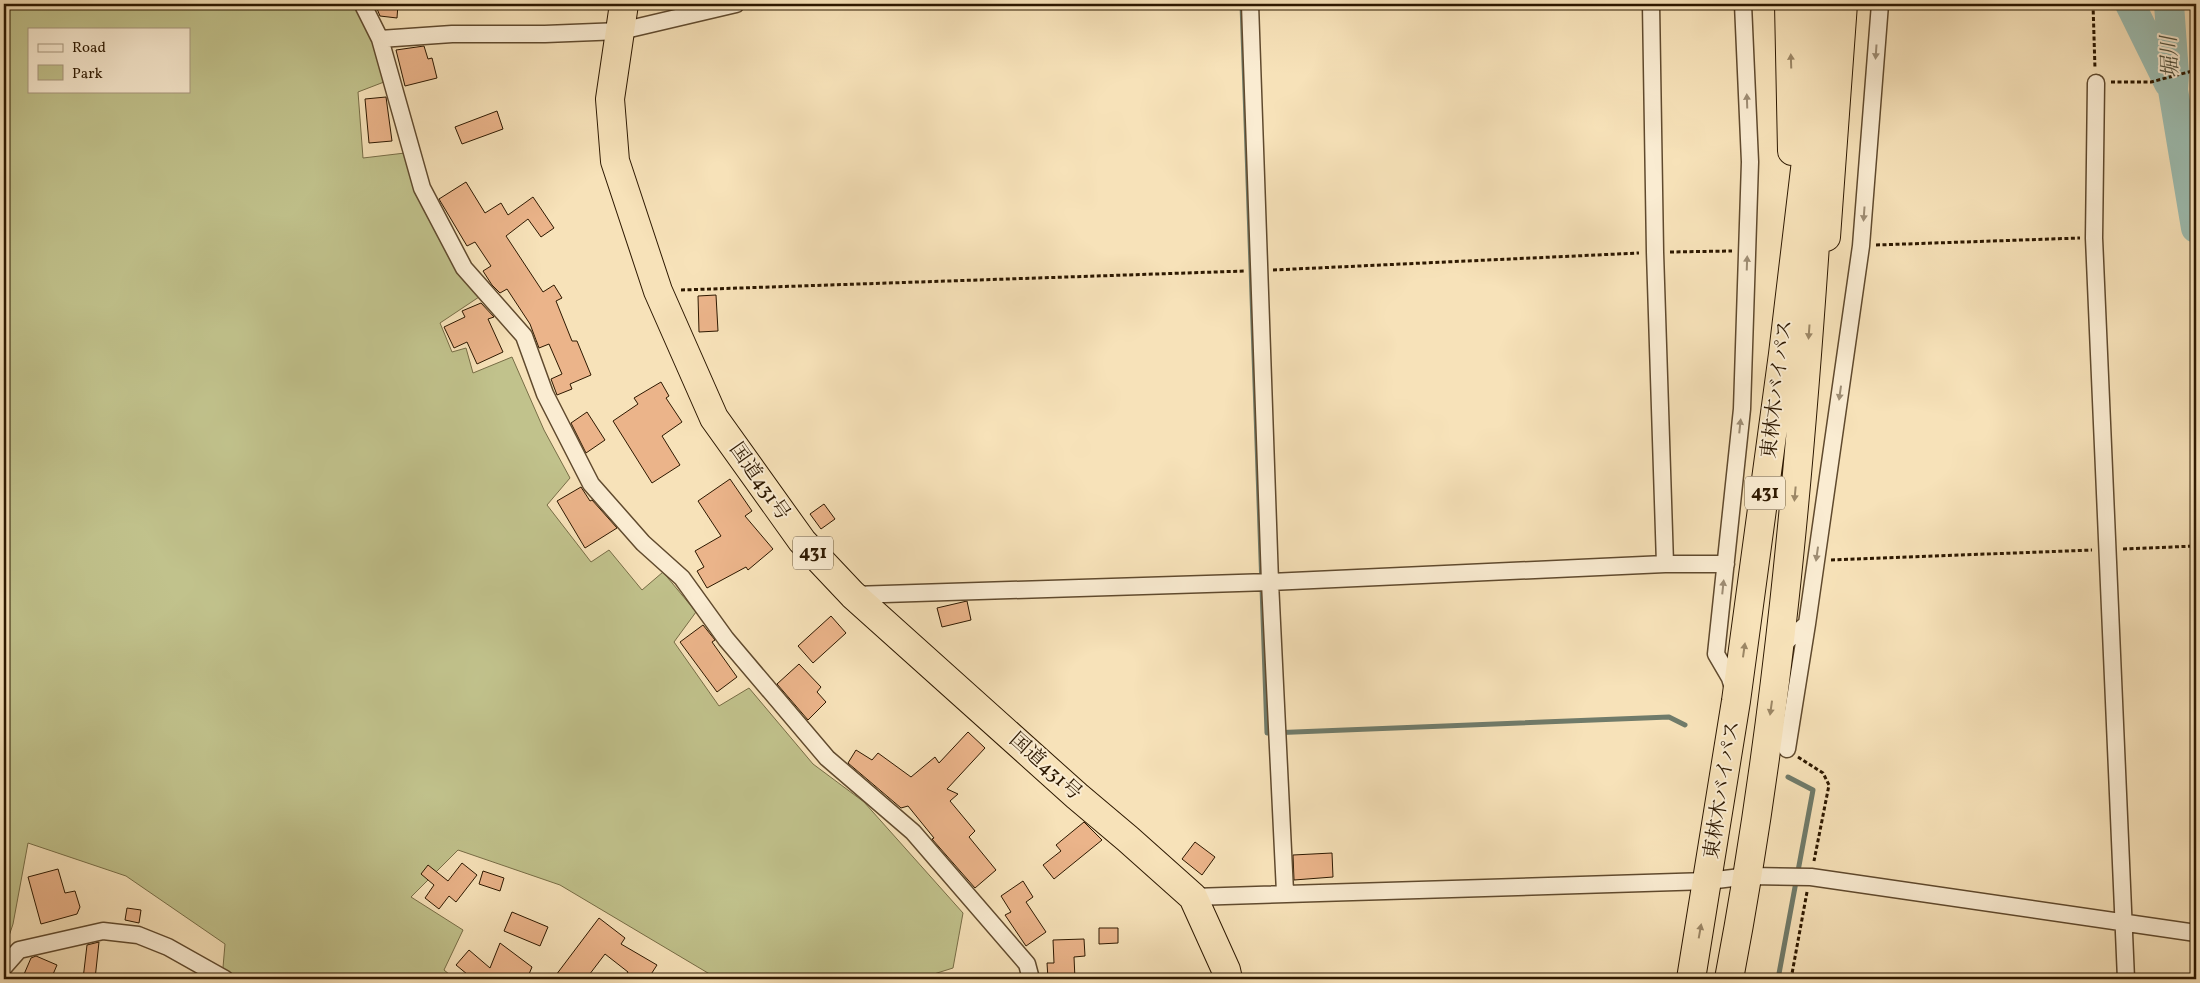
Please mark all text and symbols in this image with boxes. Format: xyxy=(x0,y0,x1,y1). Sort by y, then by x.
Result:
legend xyxy=(28,28,190,92)
water label: 堀川 xyxy=(2155,33,2187,79)
text: Road xyxy=(72,38,106,59)
one-way arrow xyxy=(1872,45,1880,61)
one-way arrow xyxy=(1787,53,1795,69)
text: Park xyxy=(72,64,103,85)
one-way arrow xyxy=(1743,93,1751,109)
one-way arrow xyxy=(1859,207,1867,223)
one-way arrow xyxy=(1743,255,1751,271)
street label: 東林木バイパス xyxy=(1756,318,1800,460)
one-way arrow xyxy=(1805,324,1813,340)
one-way arrow xyxy=(1836,385,1844,401)
one-way arrow xyxy=(1736,417,1744,433)
street label: 国道431号 xyxy=(722,437,796,527)
road number: 431 xyxy=(1745,476,1785,509)
one-way arrow xyxy=(1790,486,1798,502)
road number: 431 xyxy=(793,536,833,570)
one-way arrow xyxy=(1813,546,1821,562)
one-way arrow xyxy=(1719,579,1727,595)
one-way arrow xyxy=(1740,641,1748,657)
one-way arrow xyxy=(1767,700,1775,716)
street label: 東林木バイパス xyxy=(1698,719,1748,861)
street label: 国道431号 xyxy=(1002,727,1088,807)
one-way arrow xyxy=(1696,923,1704,939)

